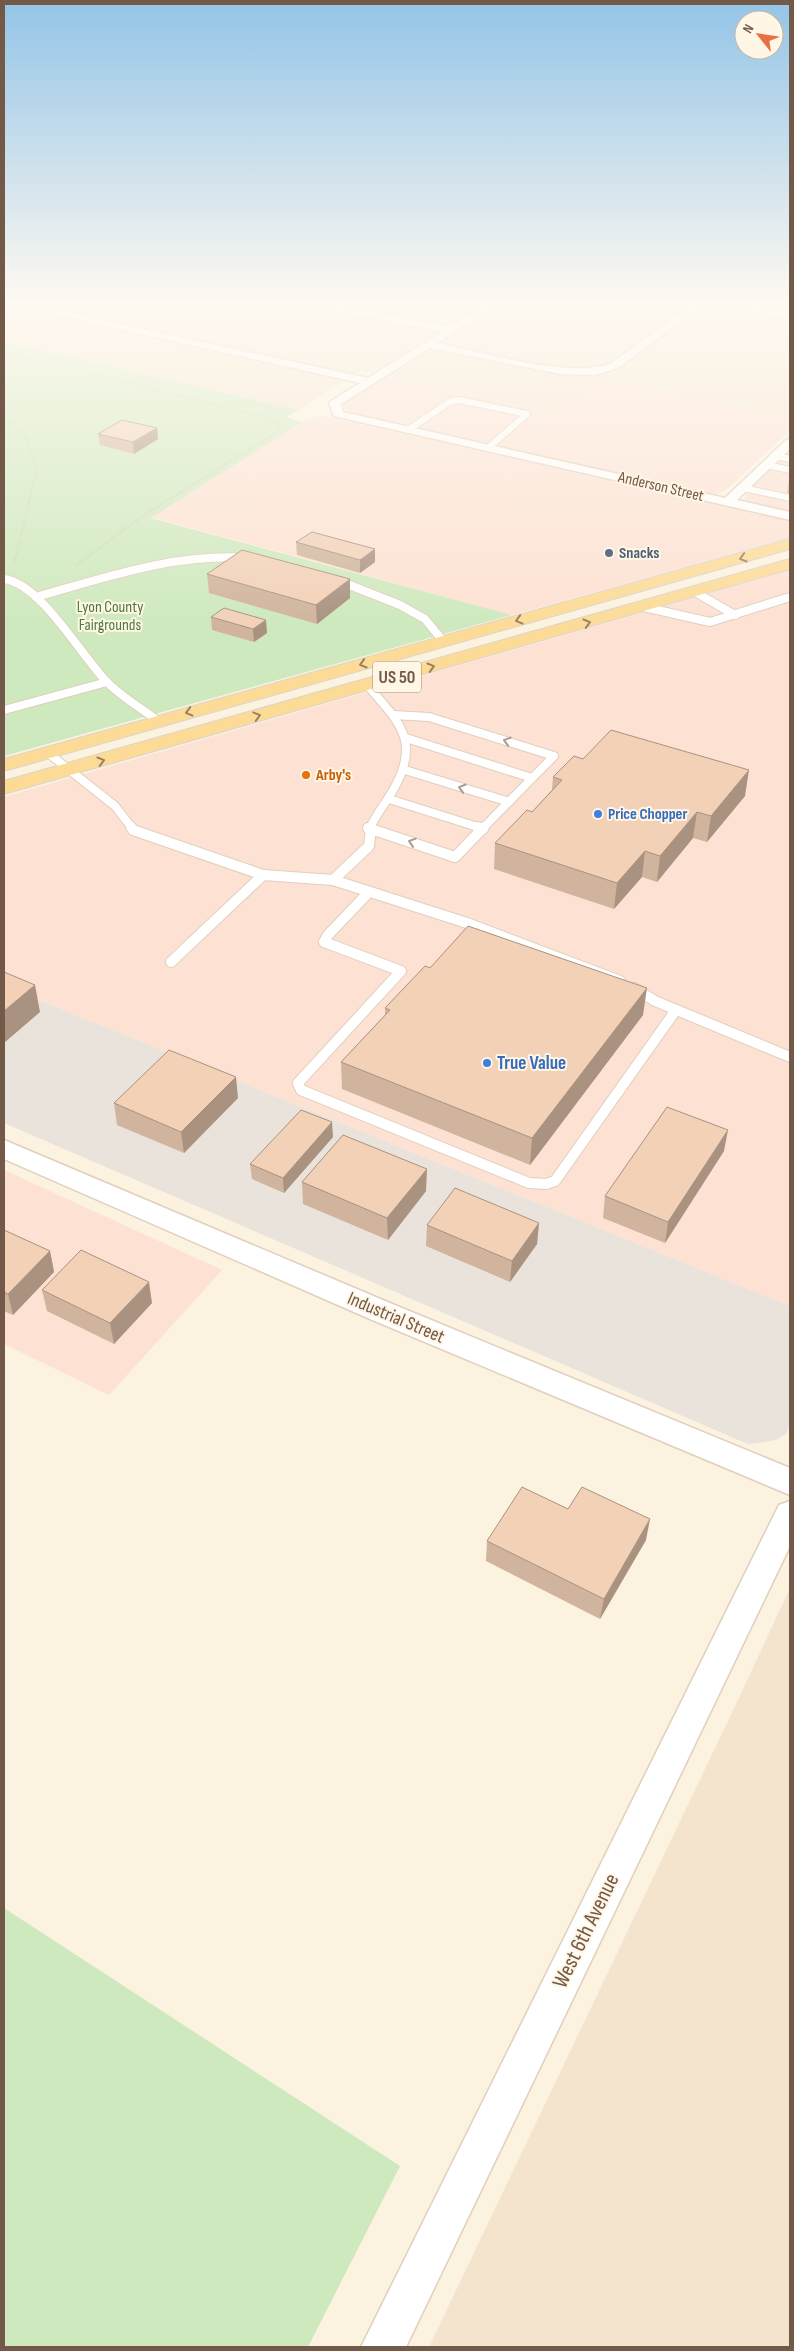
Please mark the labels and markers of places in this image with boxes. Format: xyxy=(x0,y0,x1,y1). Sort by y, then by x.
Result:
place label: Snacks xyxy=(619,544,659,563)
marker: Snacks xyxy=(603,547,615,559)
place label: Arby's xyxy=(315,766,351,785)
marker: Arby's xyxy=(300,769,312,781)
place label: Price Chopper xyxy=(608,805,687,824)
marker: Price Chopper xyxy=(592,808,604,820)
place label: True Value xyxy=(497,1052,566,1075)
marker: True Value xyxy=(481,1057,493,1069)

